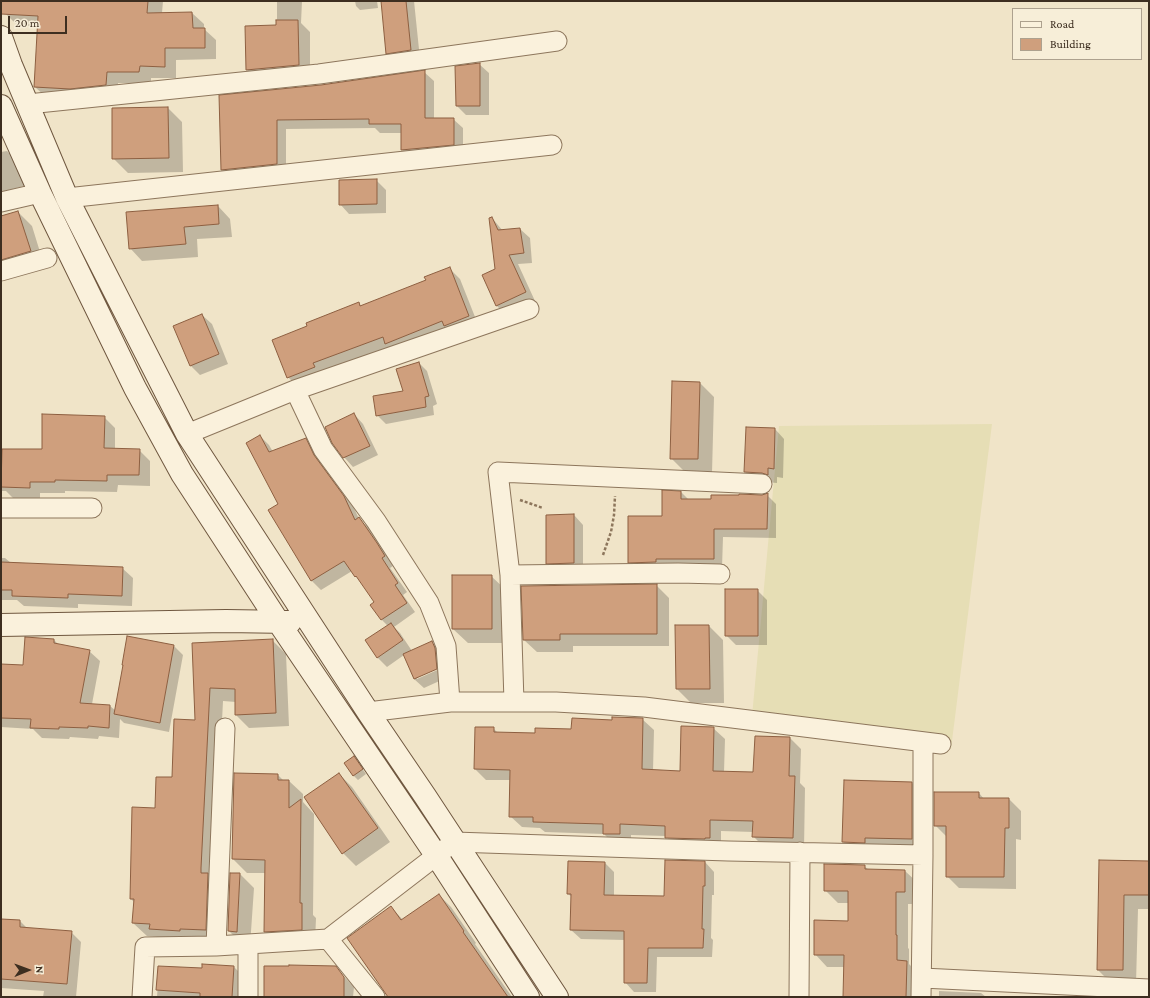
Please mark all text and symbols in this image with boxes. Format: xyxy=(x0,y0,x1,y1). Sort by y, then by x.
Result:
scale bar xyxy=(10,8,69,34)
legend xyxy=(1012,8,1142,60)
text: 20 m xyxy=(15,16,39,30)
text: Road xyxy=(1050,17,1074,31)
text: Building xyxy=(1050,37,1091,51)
north arrow xyxy=(8,950,48,990)
text: N xyxy=(34,966,46,974)

